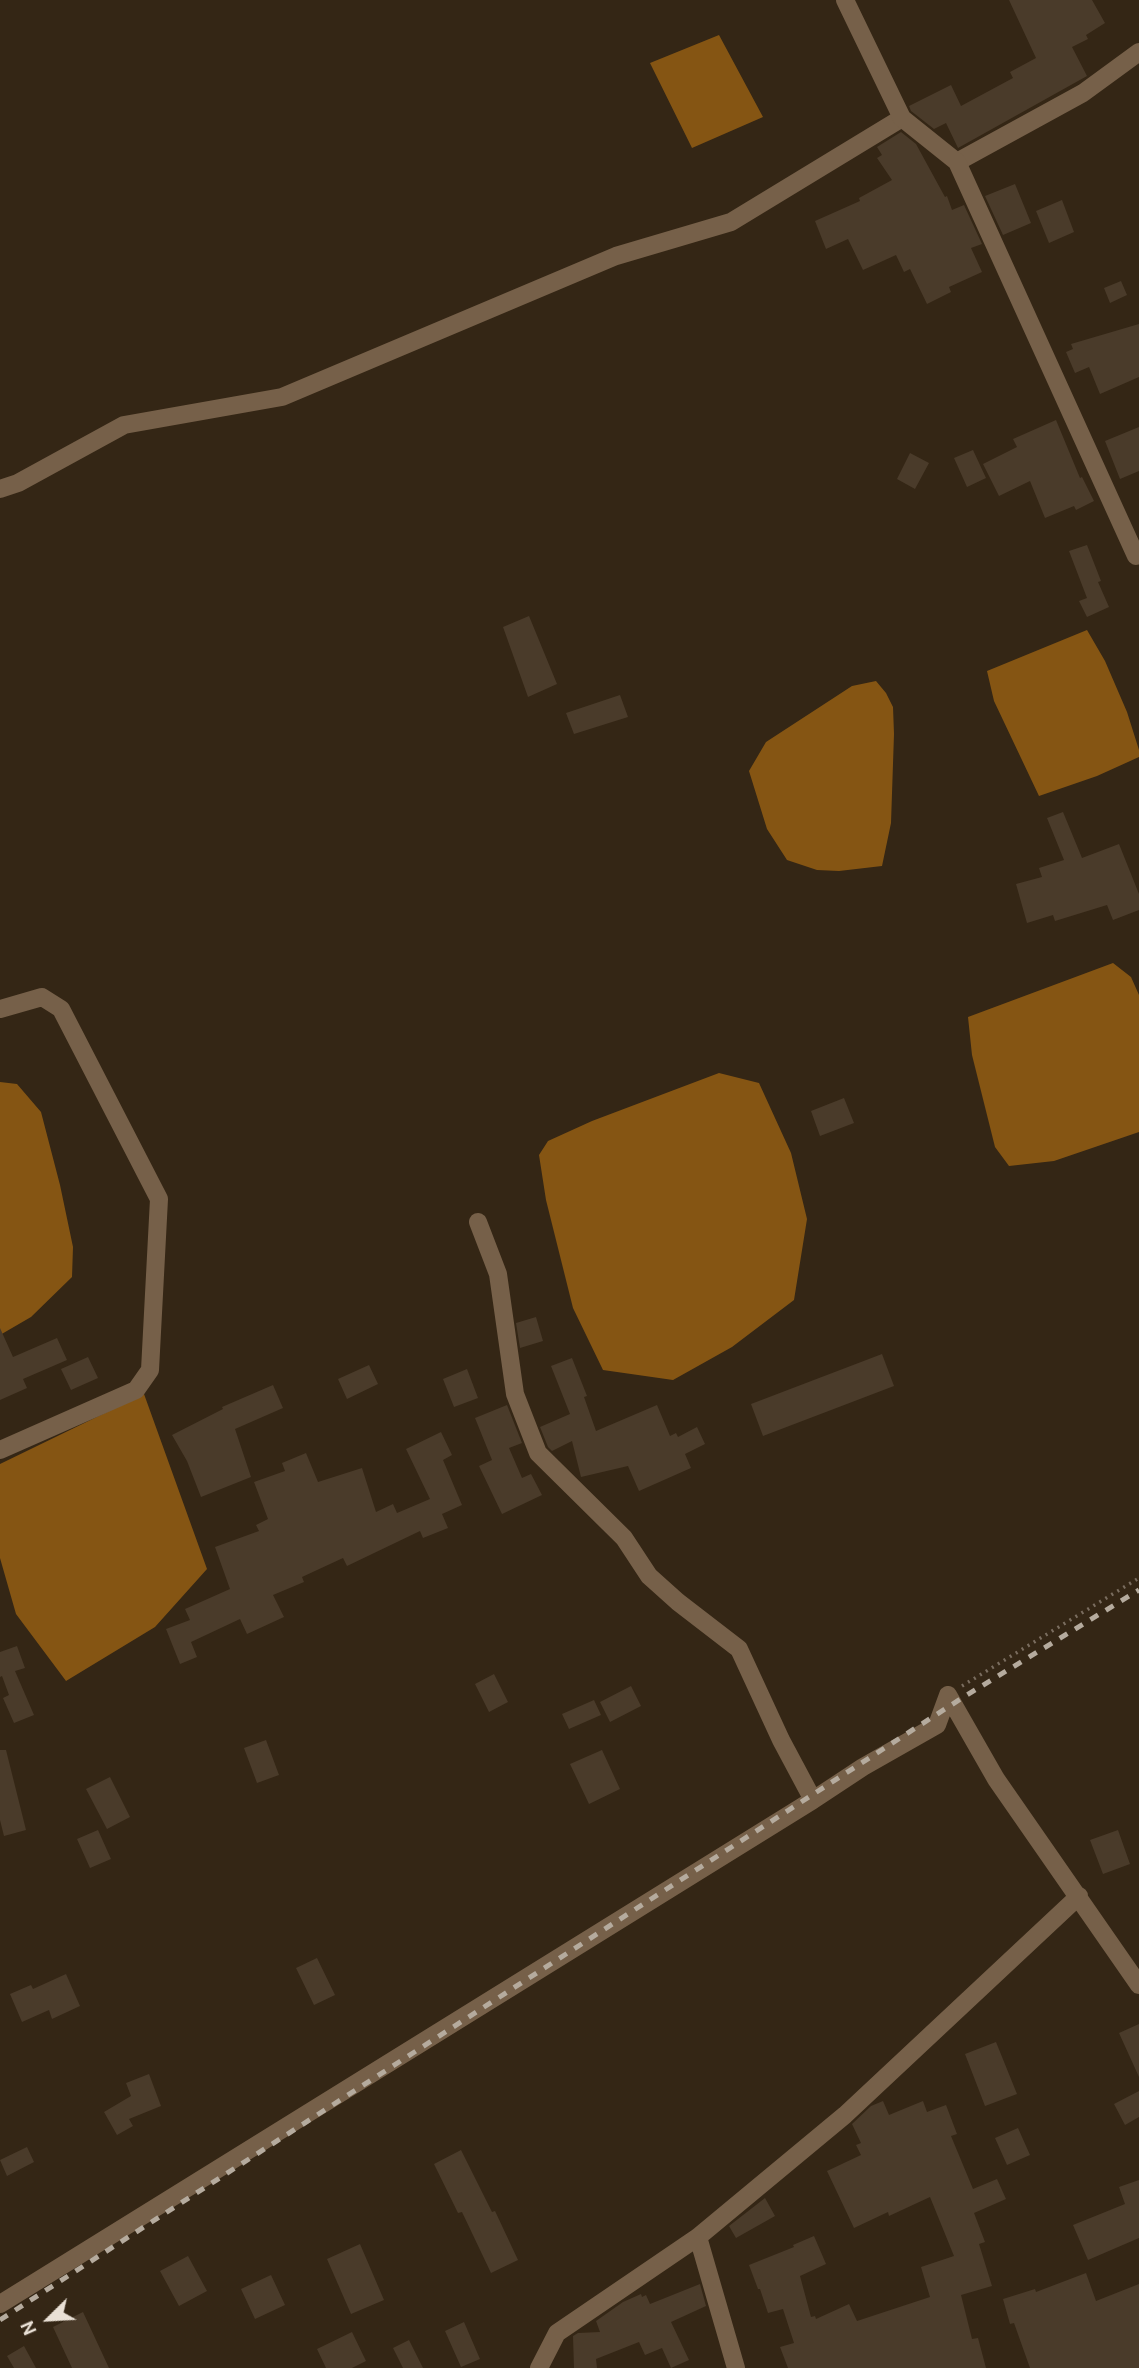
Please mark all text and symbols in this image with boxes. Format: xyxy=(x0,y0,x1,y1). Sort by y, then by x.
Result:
north arrow xyxy=(14,2284,84,2354)
text: N xyxy=(16,2316,44,2339)

